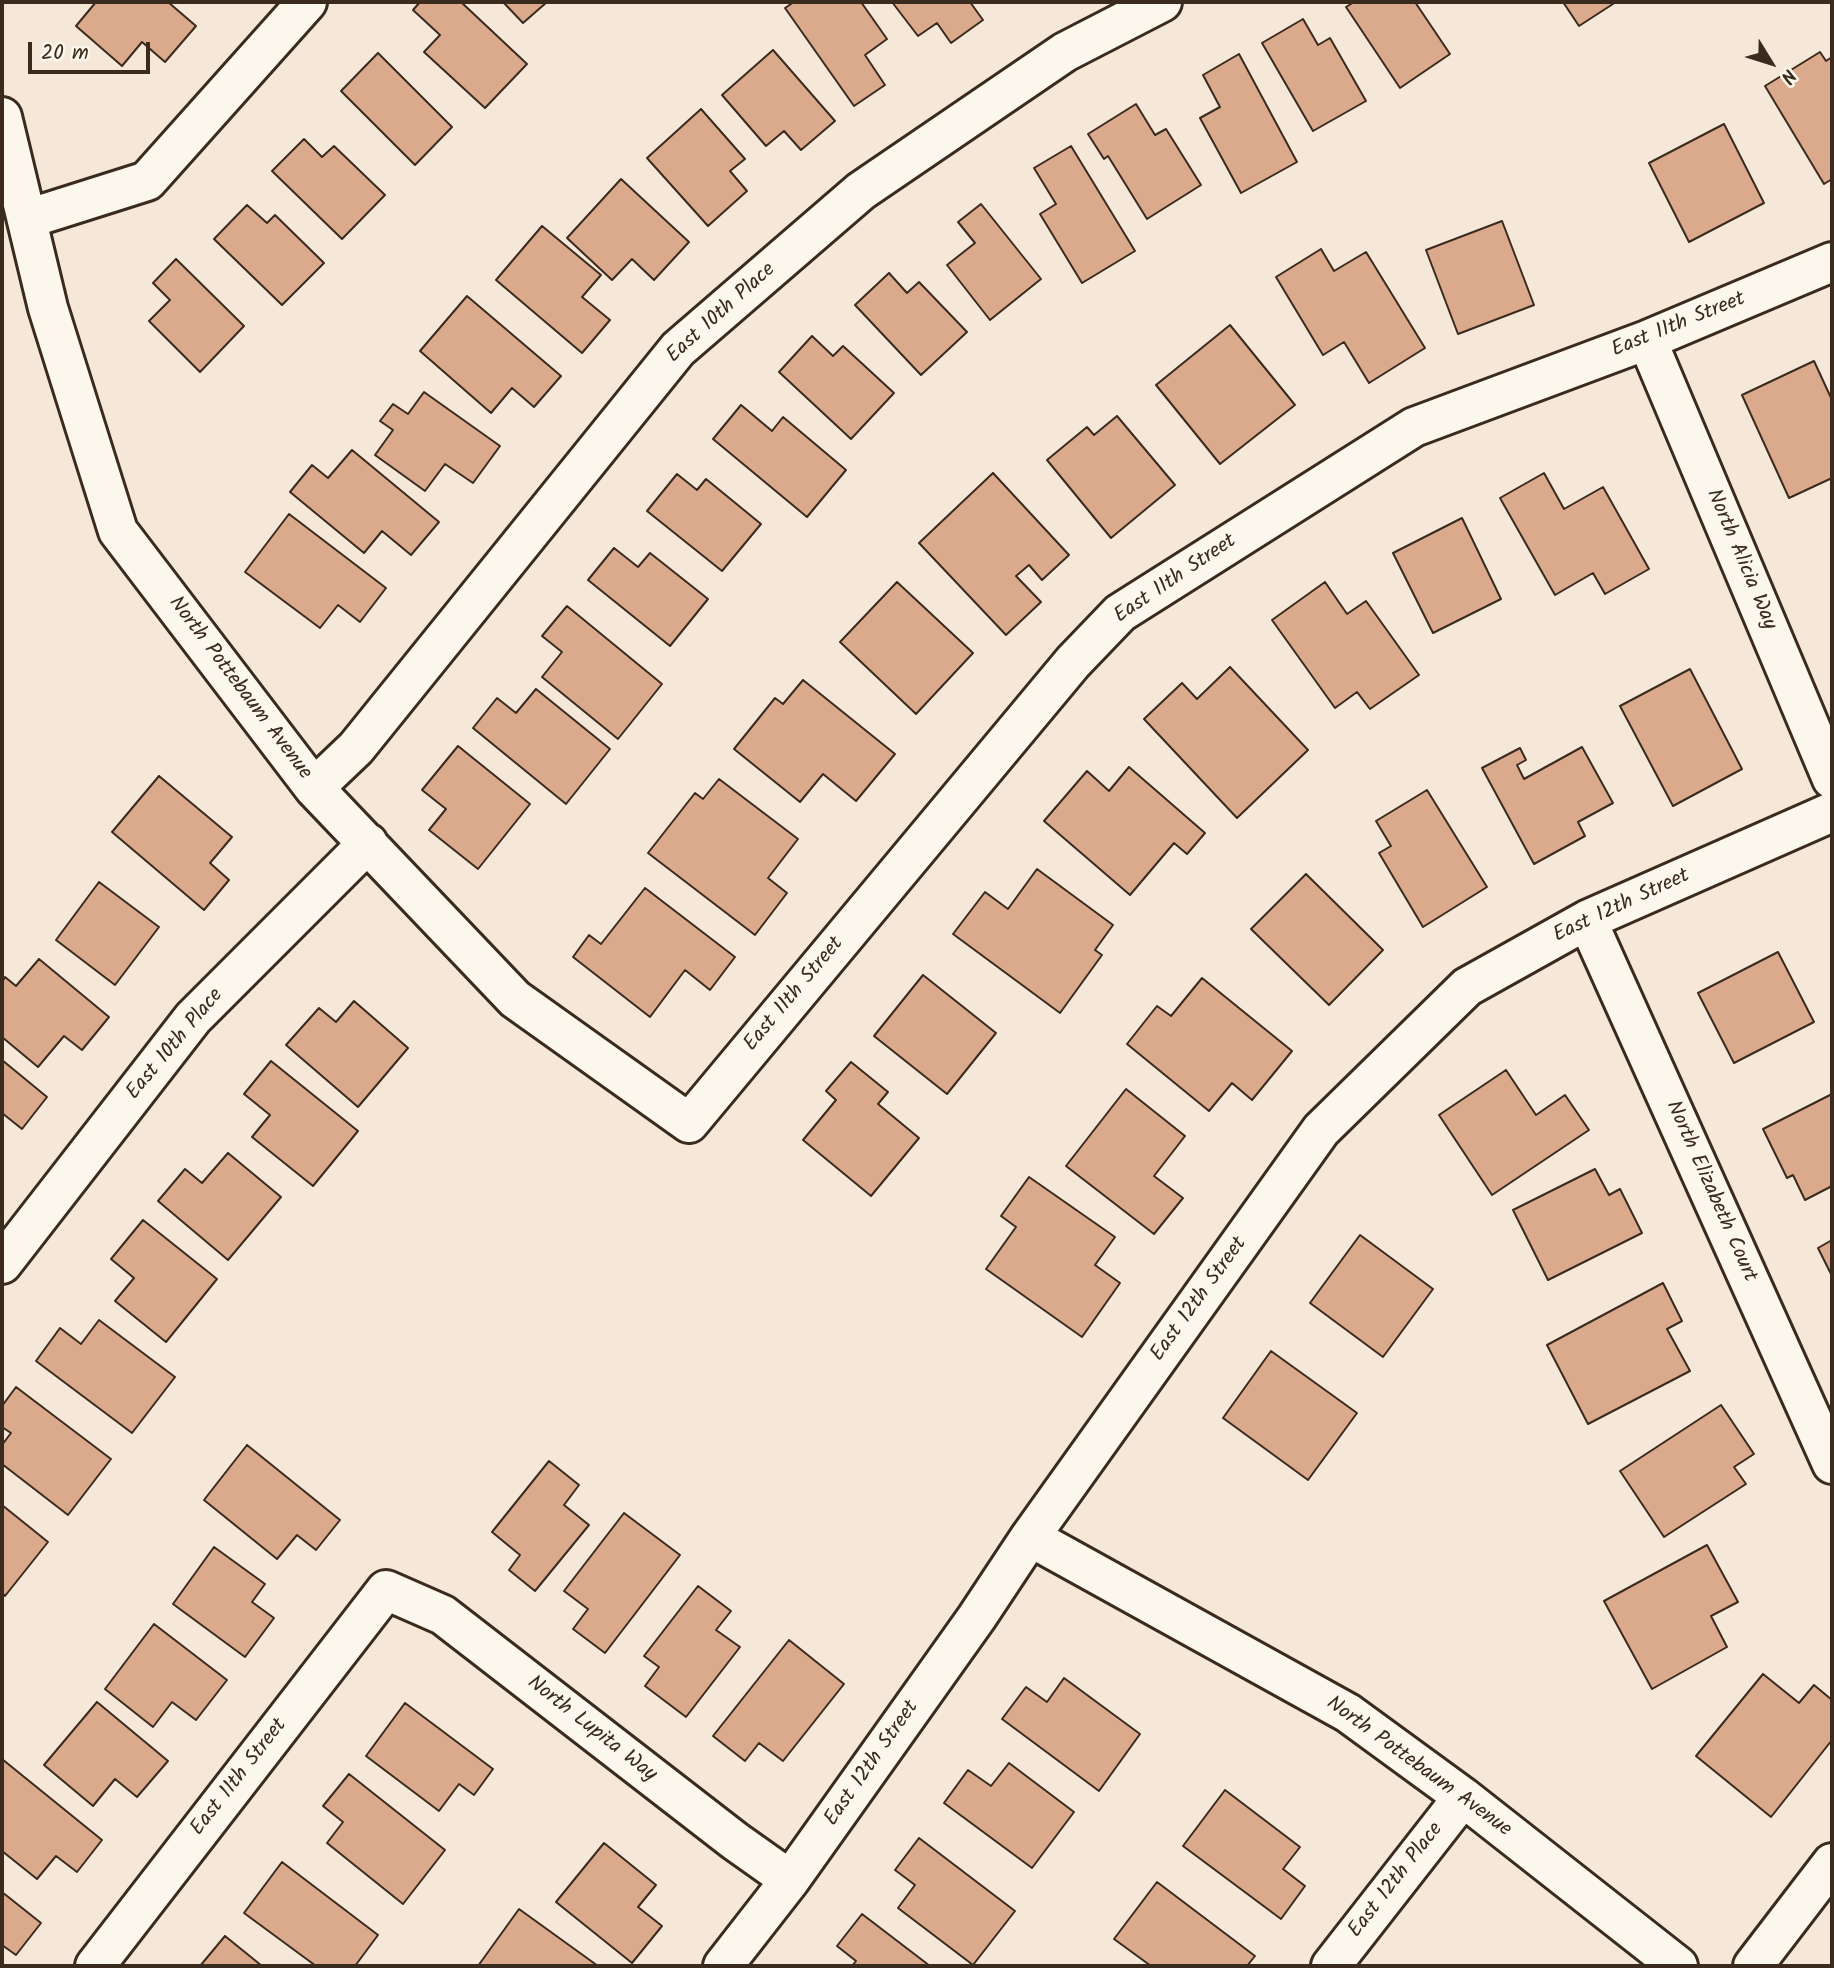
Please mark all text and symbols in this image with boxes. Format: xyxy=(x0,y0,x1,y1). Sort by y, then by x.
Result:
scale bar xyxy=(32,28,154,72)
north arrow xyxy=(1736,28,1806,98)
text: 20 m xyxy=(41,37,89,70)
text: N xyxy=(1772,62,1803,90)
street label: East 10th Place xyxy=(662,259,782,369)
street label: East 11th Street xyxy=(1609,288,1749,364)
street label: North Alicia Way xyxy=(1699,486,1781,634)
street label: East 11th Street xyxy=(1110,530,1242,630)
street label: North Pottebaum Avenue xyxy=(162,592,316,786)
street label: East 12th Street xyxy=(1550,864,1694,950)
street label: East 11th Street xyxy=(740,933,850,1057)
street label: East 10th Place xyxy=(122,984,230,1106)
street label: North Elizabeth Court xyxy=(1659,1098,1761,1286)
street label: East 12th Street xyxy=(1146,1233,1254,1367)
street label: North Lupita Way xyxy=(521,1672,661,1788)
street label: North Pottebaum Avenue xyxy=(1320,1692,1516,1844)
street label: East 12th Street xyxy=(820,1696,926,1832)
street label: East 11th Street xyxy=(186,1714,294,1842)
street label: East 12th Place xyxy=(1344,1818,1450,1944)

